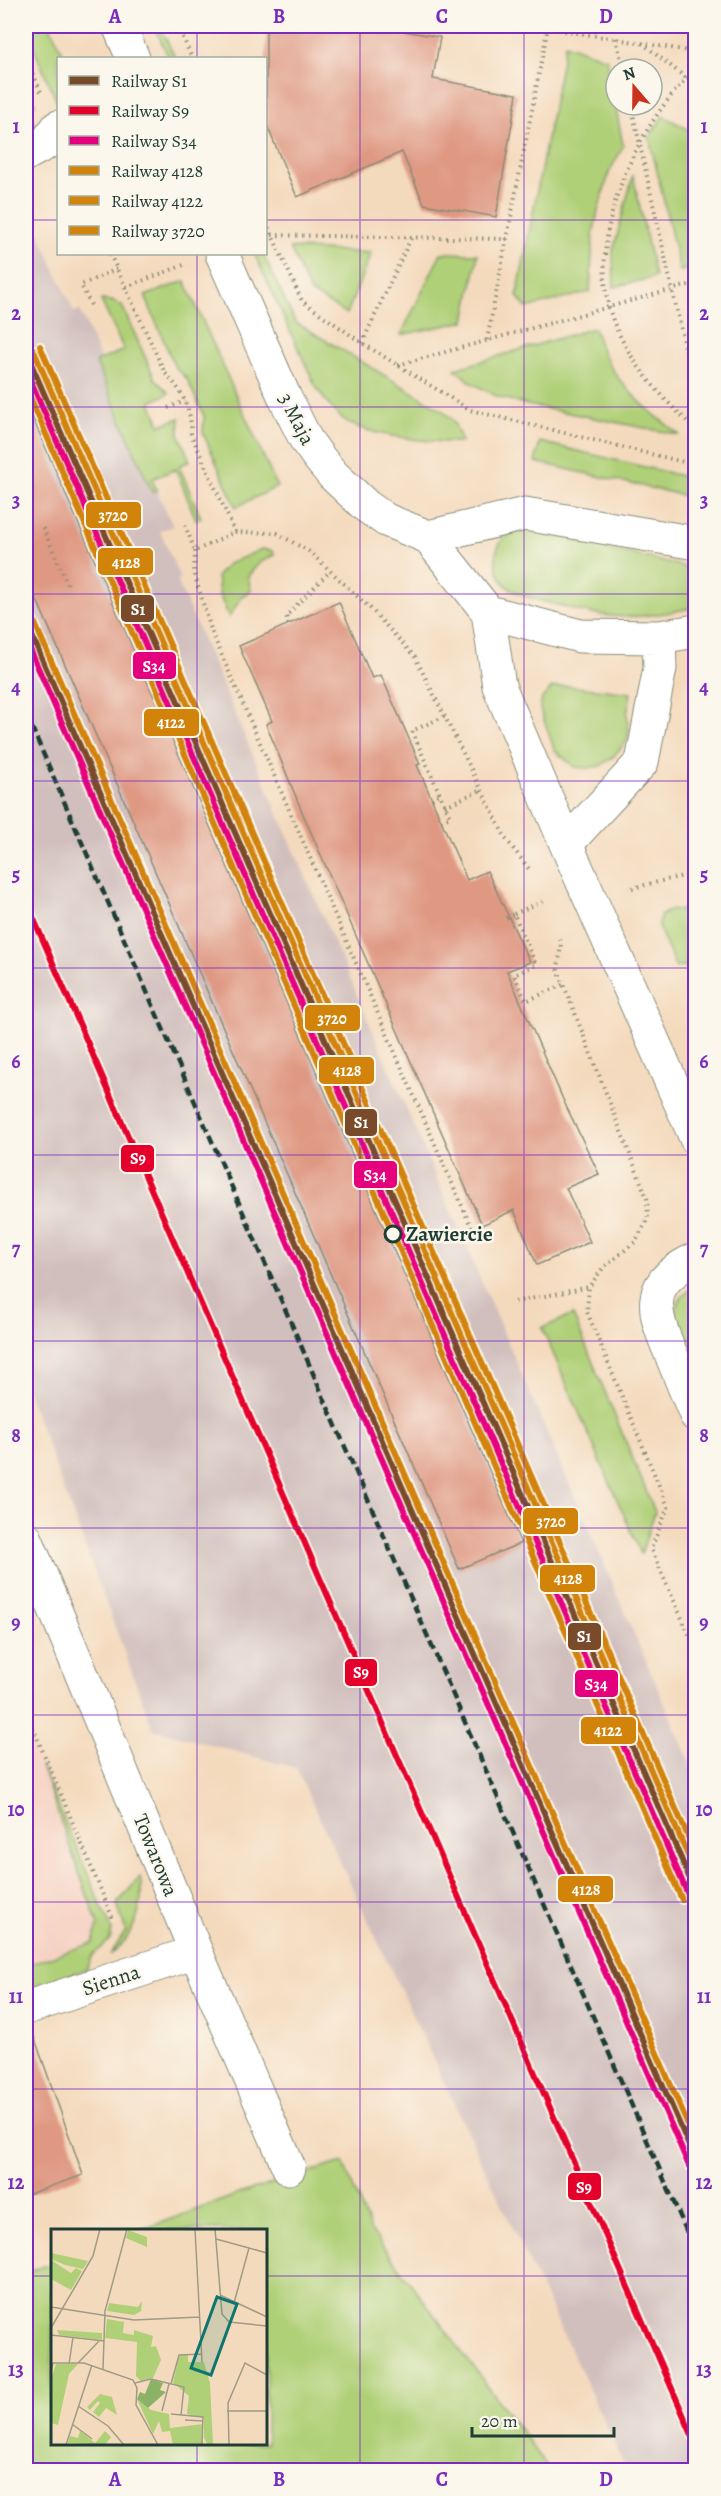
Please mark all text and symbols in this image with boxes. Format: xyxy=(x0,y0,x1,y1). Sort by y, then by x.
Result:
text: A xyxy=(108,3,122,30)
text: B xyxy=(273,3,285,30)
text: C xyxy=(436,3,448,30)
text: D xyxy=(599,3,613,30)
legend xyxy=(57,57,267,255)
north arrow xyxy=(604,57,664,117)
text: N xyxy=(620,61,639,86)
text: Railway S1 xyxy=(111,69,187,93)
text: Railway S9 xyxy=(111,99,189,123)
text: 1 xyxy=(12,113,20,140)
text: 1 xyxy=(700,113,708,140)
text: Railway S34 xyxy=(111,129,197,153)
text: Railway 4128 xyxy=(111,159,203,183)
text: Railway 4122 xyxy=(111,189,203,213)
text: Railway 3720 xyxy=(111,219,205,243)
text: 2 xyxy=(11,300,21,327)
text: 2 xyxy=(699,300,709,327)
street label: 3 Maja xyxy=(272,388,322,450)
text: 3 xyxy=(12,487,20,514)
text: 3 xyxy=(700,487,708,514)
line badge: 3720 xyxy=(85,501,142,529)
text: 3720 xyxy=(98,505,128,527)
line badge: 4128 xyxy=(97,547,154,576)
text: 4128 xyxy=(112,552,141,574)
line badge: S1 xyxy=(120,594,155,623)
text: S1 xyxy=(131,599,145,621)
line badge: S34 xyxy=(132,651,177,680)
text: S34 xyxy=(142,656,166,678)
text: 4 xyxy=(11,674,21,701)
text: 4 xyxy=(699,674,709,701)
line badge: 4122 xyxy=(143,708,200,737)
text: 4122 xyxy=(157,712,186,734)
text: 5 xyxy=(12,861,20,888)
text: 5 xyxy=(700,861,708,888)
line badge: 3720 xyxy=(304,1004,361,1032)
text: 3720 xyxy=(317,1008,347,1030)
text: 6 xyxy=(11,1048,21,1075)
text: 6 xyxy=(699,1048,709,1075)
line badge: 4128 xyxy=(318,1056,375,1085)
text: 4128 xyxy=(333,1060,362,1082)
line badge: S1 xyxy=(344,1108,378,1137)
text: S1 xyxy=(354,1112,368,1134)
line badge: S9 xyxy=(120,1144,155,1173)
text: S9 xyxy=(130,1148,146,1170)
line badge: S34 xyxy=(353,1160,398,1189)
text: S34 xyxy=(363,1165,387,1187)
place label: Zawiercie xyxy=(406,1220,493,1248)
marker: Zawiercie xyxy=(384,1225,402,1243)
text: 7 xyxy=(12,1235,21,1262)
text: 7 xyxy=(700,1235,709,1262)
text: 8 xyxy=(11,1422,21,1449)
text: 8 xyxy=(699,1422,709,1449)
line badge: 3720 xyxy=(522,1507,579,1535)
text: 3720 xyxy=(536,1511,566,1533)
line badge: 4128 xyxy=(539,1564,596,1593)
text: 4128 xyxy=(554,1568,583,1590)
text: 9 xyxy=(11,1609,21,1636)
text: 9 xyxy=(699,1609,709,1636)
line badge: S1 xyxy=(567,1622,602,1651)
text: S1 xyxy=(577,1626,591,1648)
line badge: S9 xyxy=(344,1658,378,1687)
text: S9 xyxy=(353,1662,369,1684)
line badge: S34 xyxy=(574,1669,619,1698)
text: S34 xyxy=(584,1674,608,1696)
line badge: 4122 xyxy=(580,1716,637,1745)
text: 4122 xyxy=(594,1720,623,1742)
text: 10 xyxy=(7,1796,25,1823)
text: 10 xyxy=(695,1796,713,1823)
street label: Towarowa xyxy=(127,1810,185,1901)
line badge: 4128 xyxy=(557,1875,614,1903)
text: 4128 xyxy=(572,1879,601,1901)
street label: Sienna xyxy=(79,1957,144,2002)
text: 11 xyxy=(9,1983,23,2010)
text: 11 xyxy=(697,1983,711,2010)
text: 12 xyxy=(8,2169,25,2196)
text: 12 xyxy=(696,2169,713,2196)
line badge: S9 xyxy=(567,2172,602,2201)
text: S9 xyxy=(576,2177,592,2199)
inset map xyxy=(51,2229,267,2445)
text: 13 xyxy=(8,2356,24,2383)
text: 13 xyxy=(696,2356,712,2383)
scale bar xyxy=(472,2400,614,2438)
text: 20 m xyxy=(481,2409,518,2433)
text: A xyxy=(108,2466,122,2493)
text: B xyxy=(273,2466,285,2493)
text: C xyxy=(436,2466,448,2493)
text: D xyxy=(599,2466,613,2493)

